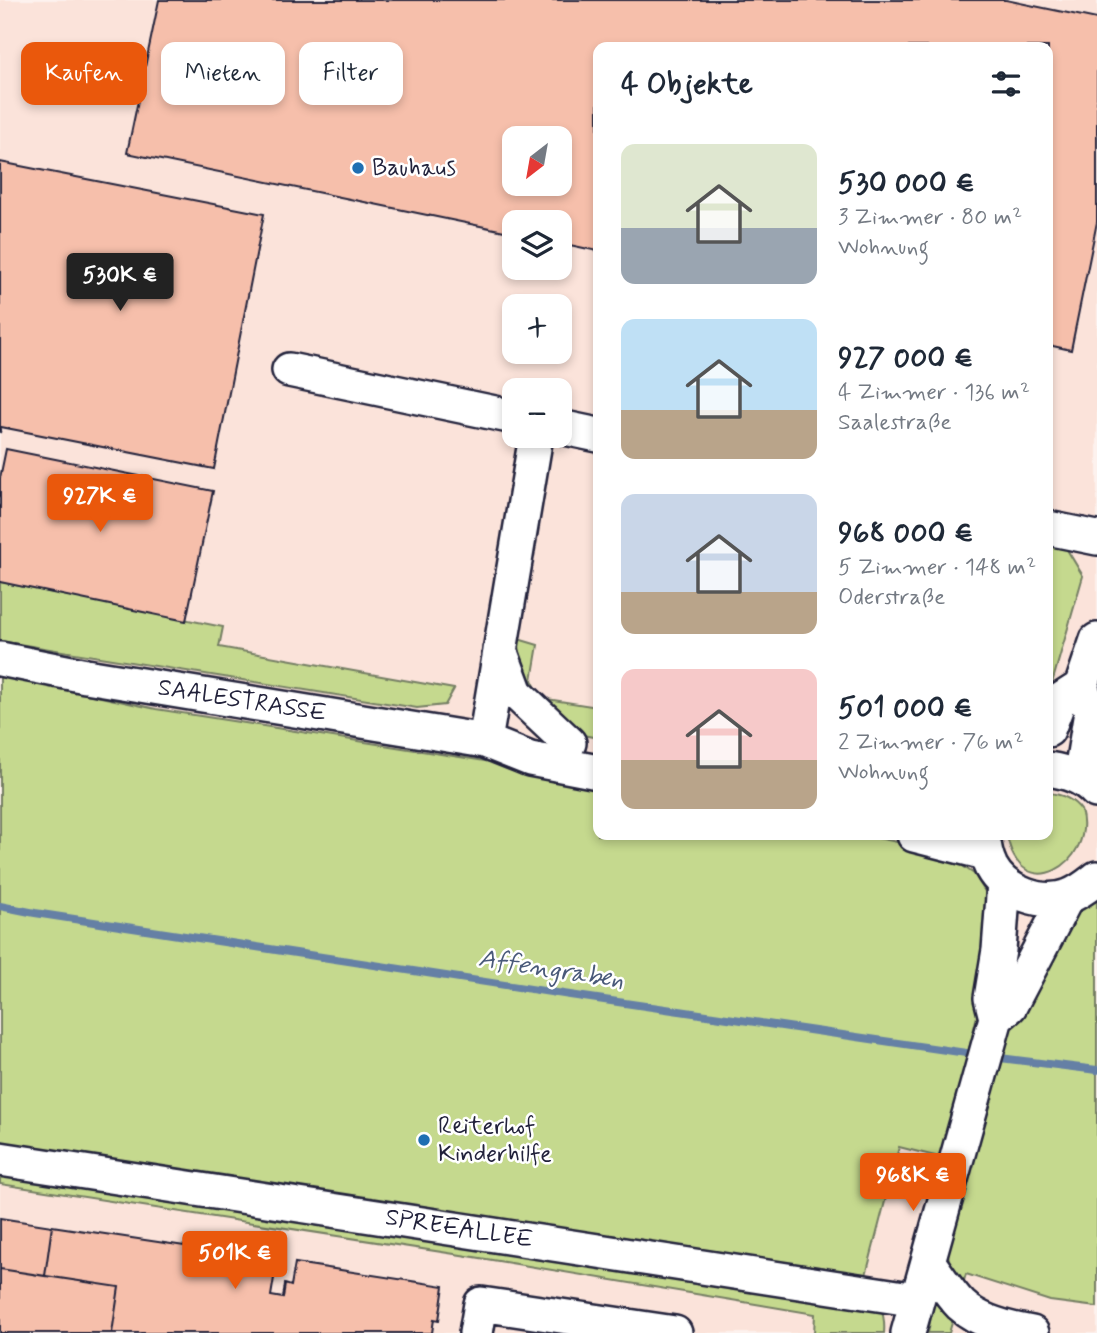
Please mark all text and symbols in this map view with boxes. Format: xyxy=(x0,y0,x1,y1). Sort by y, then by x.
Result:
chip: Kaufen xyxy=(21,42,147,105)
chip: Mieten xyxy=(161,42,285,105)
chip: Filter xyxy=(299,42,403,105)
text: 4 Objekte xyxy=(621,65,753,104)
icon: filters xyxy=(987,65,1025,103)
north arrow xyxy=(502,126,572,196)
map controls xyxy=(502,126,572,448)
place label: Bauhaus xyxy=(372,153,456,184)
marker: Bauhaus xyxy=(350,160,366,176)
text: 530 000 € xyxy=(838,164,975,203)
icon: home xyxy=(677,172,761,256)
text: 3 Zimmer · 80 m² xyxy=(838,203,1022,233)
button: layers xyxy=(502,210,572,280)
text: Wohnung xyxy=(838,233,929,263)
pin: 530K € xyxy=(63,254,177,313)
text: 530K € xyxy=(83,261,157,291)
button: + xyxy=(502,294,572,364)
text: 927 000 € xyxy=(838,339,973,378)
icon: home xyxy=(677,347,761,431)
button: − xyxy=(502,378,572,448)
text: 4 Zimmer · 136 m² xyxy=(838,378,1030,408)
text: Saalestraße xyxy=(838,408,952,438)
pin: 927K € xyxy=(43,475,157,534)
text: 927K € xyxy=(63,482,137,512)
text: 968 000 € xyxy=(838,514,973,553)
icon: home xyxy=(677,522,761,606)
text: 5 Zimmer · 148 m² xyxy=(838,553,1036,583)
text: Oderstraße xyxy=(838,583,945,613)
street label: SAALESTRASSE xyxy=(156,672,328,730)
text: 501 000 € xyxy=(838,689,973,728)
icon: home xyxy=(677,697,761,781)
text: 2 Zimmer · 76 m² xyxy=(838,728,1024,758)
text: Wohnung xyxy=(838,758,929,788)
water label: Affengraben xyxy=(476,942,626,998)
place label: Reiterhof Kinderhilfe xyxy=(438,1111,552,1170)
marker: Reiterhof Kinderhilfe xyxy=(416,1132,432,1148)
pin: 968K € xyxy=(856,1154,970,1213)
text: 968K € xyxy=(876,1161,950,1191)
street label: SPREEALLEE xyxy=(383,1202,535,1256)
pin: 501K € xyxy=(178,1232,292,1291)
text: 501K € xyxy=(198,1239,272,1269)

